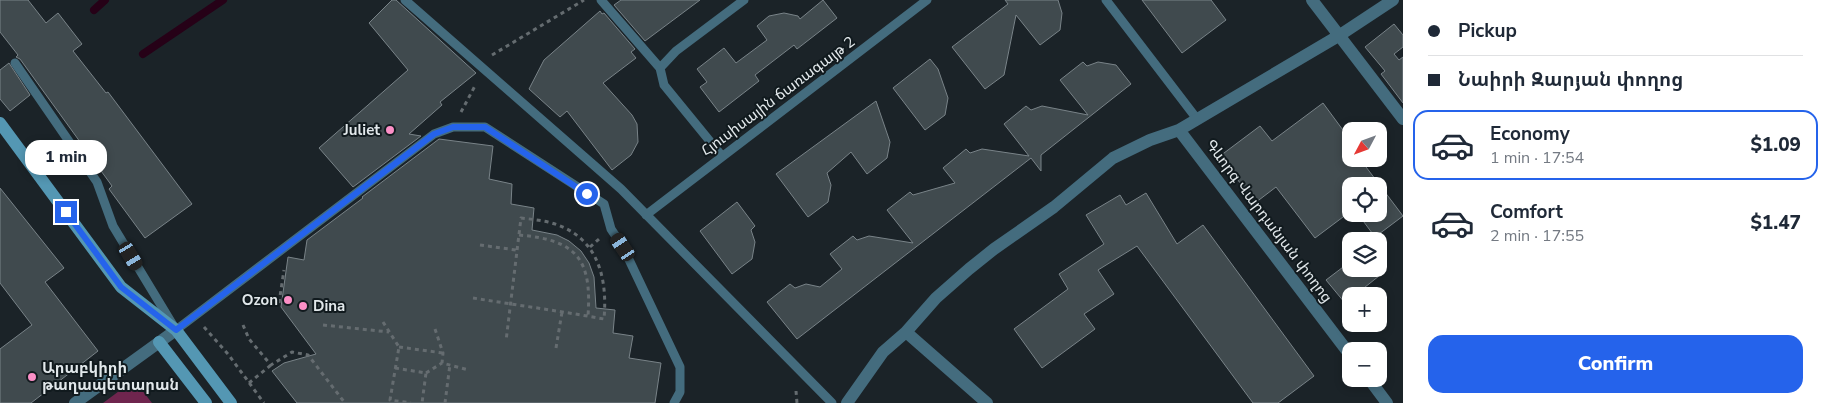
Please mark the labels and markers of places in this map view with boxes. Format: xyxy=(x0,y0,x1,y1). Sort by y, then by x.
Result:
place label: Juliet xyxy=(343,120,380,140)
marker: Juliet xyxy=(384,124,396,136)
place label: Ozon xyxy=(242,290,278,310)
marker: Ozon xyxy=(282,294,294,306)
place label: Dina xyxy=(313,296,345,316)
marker: Dina xyxy=(297,300,309,312)
place label: Արաբկիրի թաղապետարան xyxy=(42,358,179,395)
marker: Արաբկիրի թաղապետարան xyxy=(26,371,38,383)

